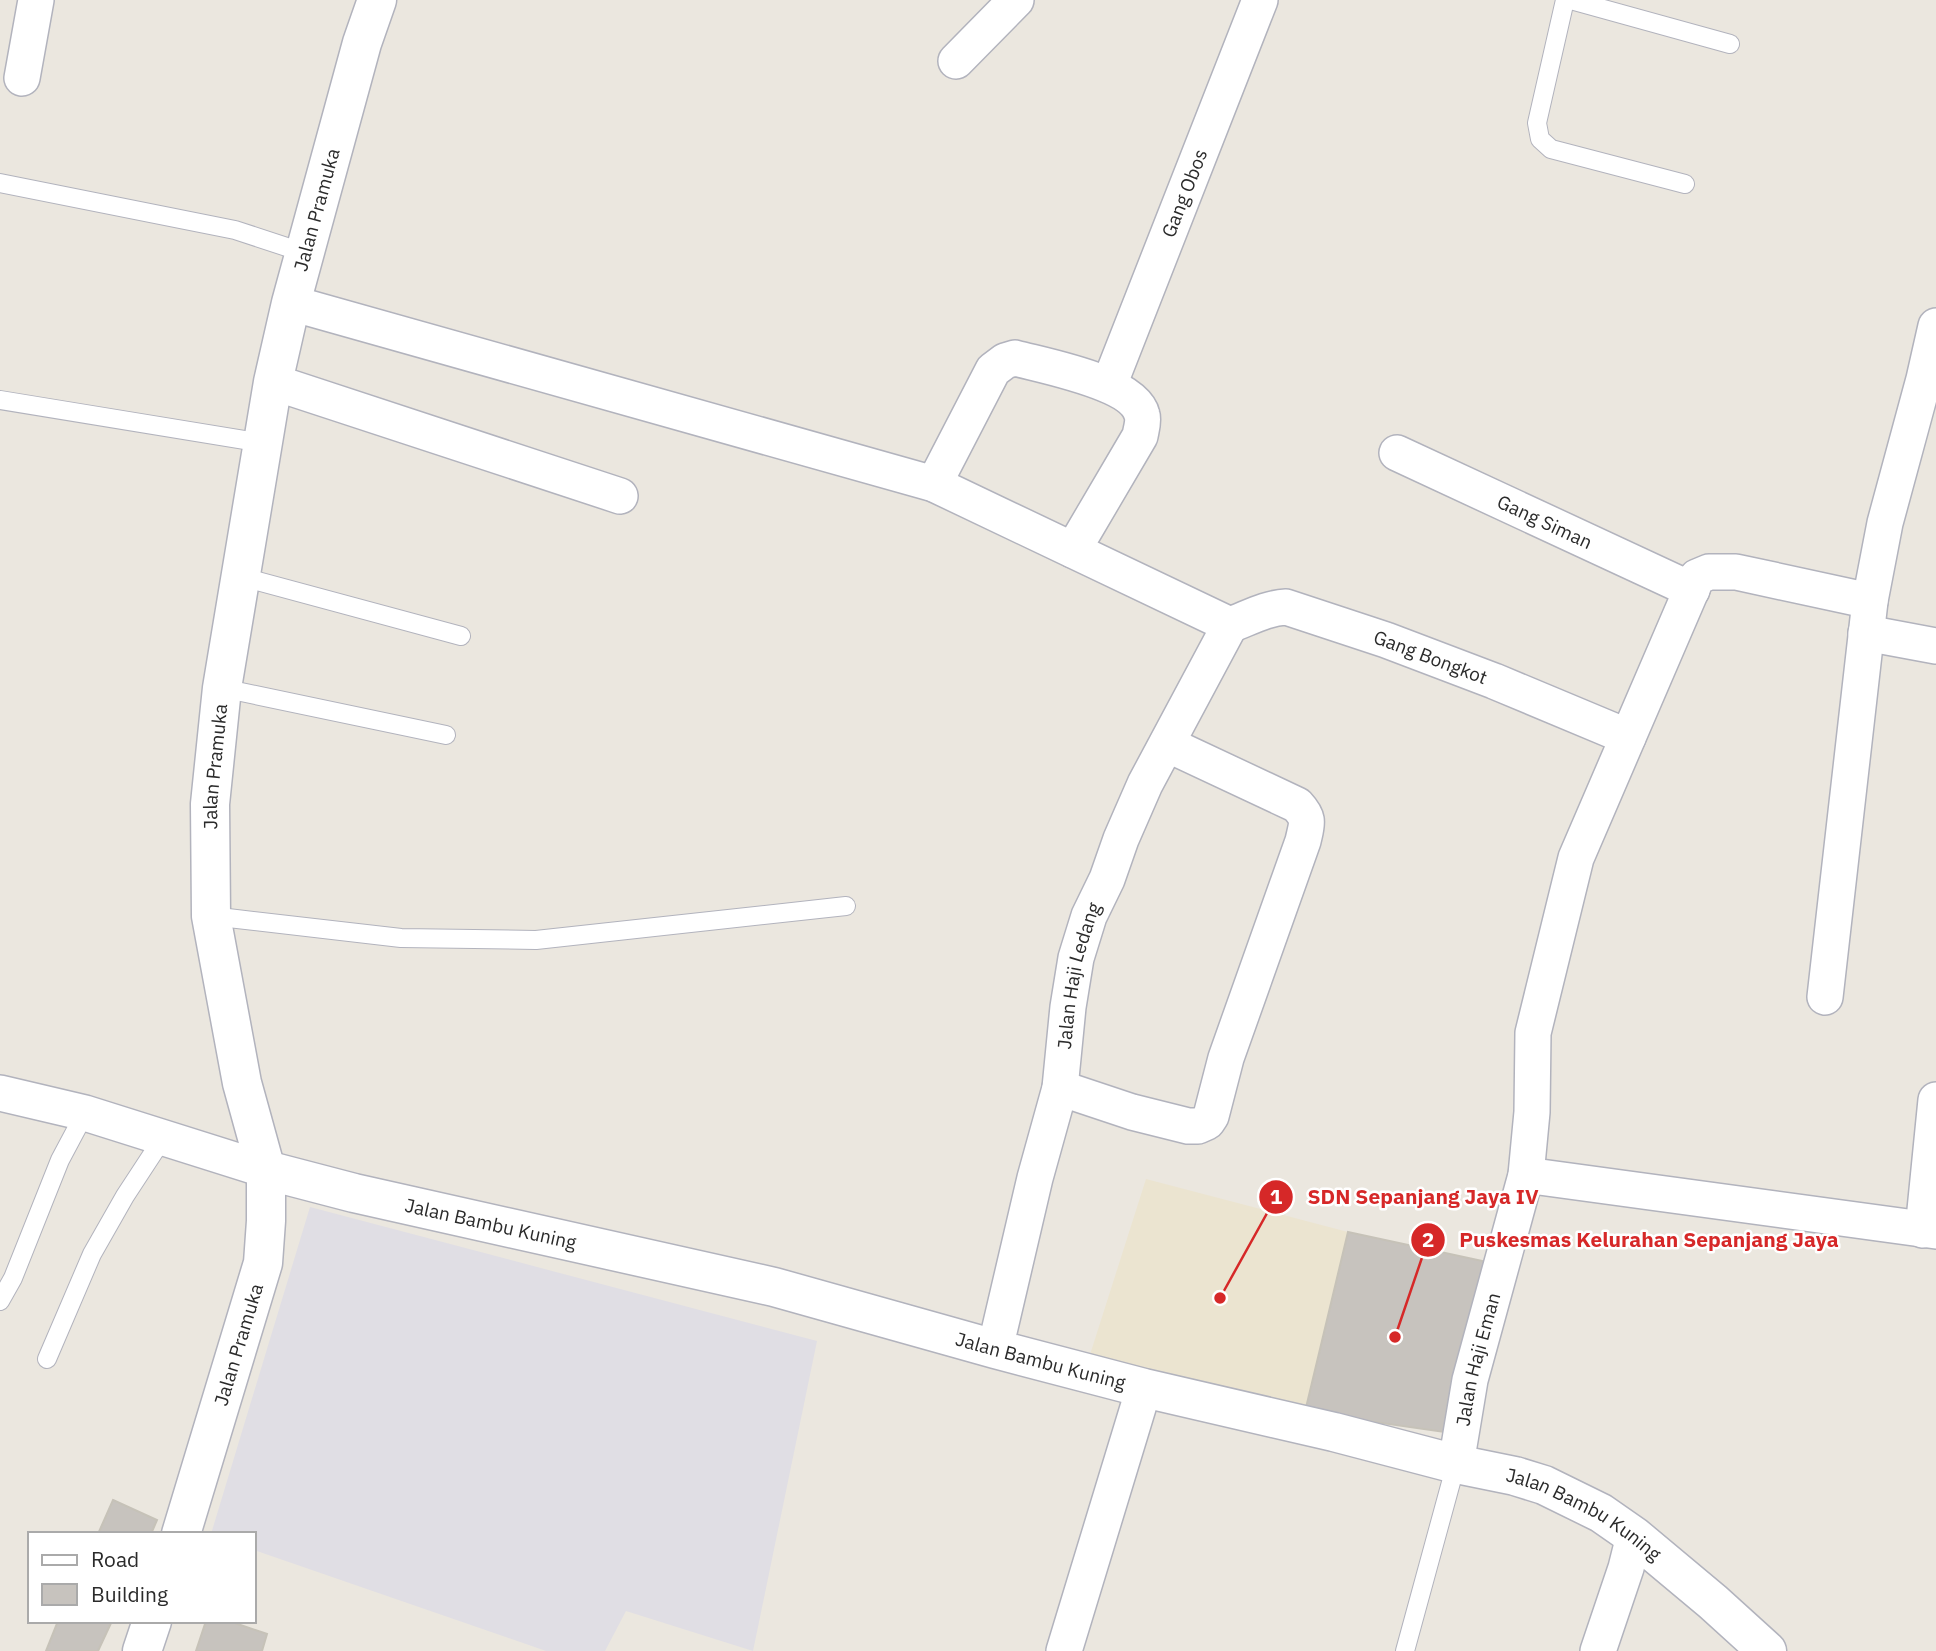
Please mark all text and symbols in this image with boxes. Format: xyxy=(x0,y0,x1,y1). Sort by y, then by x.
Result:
street label: Jalan Pramuka xyxy=(288,146,345,274)
street label: Gang Obos xyxy=(1156,146,1212,241)
street label: Gang Siman xyxy=(1493,489,1596,554)
street label: Gang Bongkot xyxy=(1371,625,1491,689)
street label: Jalan Pramuka xyxy=(198,702,232,830)
street label: Jalan Haji Ledang xyxy=(1052,898,1106,1050)
callout: SDN Sepanjang Jaya IV xyxy=(1259,1176,1553,1218)
text: 1 xyxy=(1270,1182,1283,1210)
text: SDN Sepanjang Jaya IV xyxy=(1307,1182,1539,1210)
street label: Jalan Bambu Kuning xyxy=(403,1193,579,1254)
callout: Puskesmas Kelurahan Sepanjang Jaya xyxy=(1410,1219,1853,1261)
text: 2 xyxy=(1422,1225,1434,1253)
text: Puskesmas Kelurahan Sepanjang Jaya xyxy=(1459,1225,1839,1253)
street label: Jalan Pramuka xyxy=(209,1281,268,1408)
street label: Jalan Haji Eman xyxy=(1451,1290,1505,1428)
street label: Jalan Bambu Kuning xyxy=(953,1327,1128,1395)
street label: Jalan Bambu Kuning xyxy=(1504,1462,1666,1566)
legend xyxy=(28,1532,256,1623)
text: Road xyxy=(91,1545,139,1573)
text: Building xyxy=(91,1580,168,1608)

